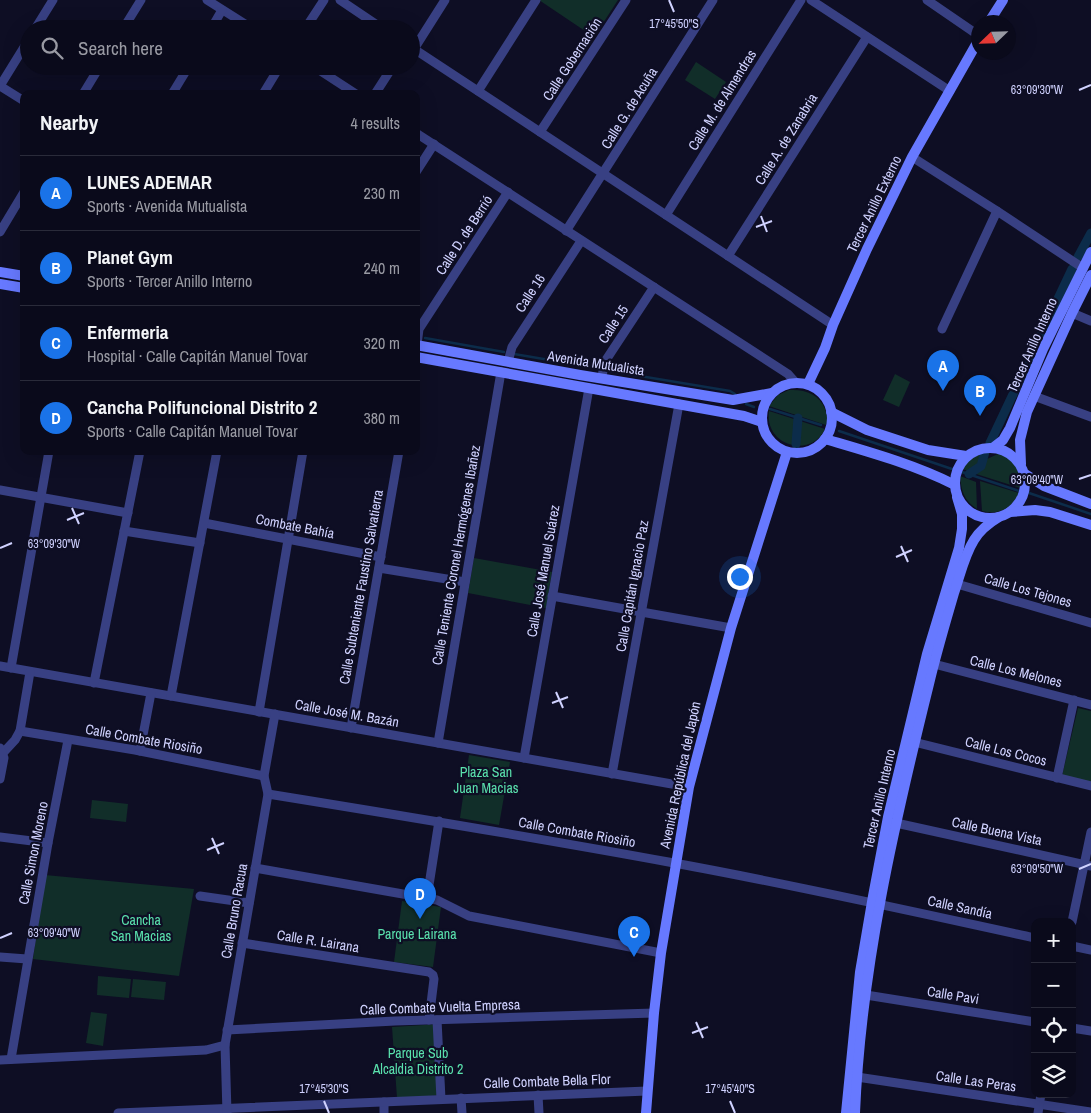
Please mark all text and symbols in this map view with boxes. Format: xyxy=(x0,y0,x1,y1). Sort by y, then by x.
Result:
street label: Calle Gobernación xyxy=(538,14,606,104)
north arrow xyxy=(971,15,1016,60)
text: 17°45'50"S xyxy=(649,16,699,32)
search box xyxy=(20,20,420,75)
icon: search xyxy=(38,34,66,62)
text: Search here xyxy=(78,35,163,61)
street label: Calle M. de Almendras xyxy=(684,46,760,154)
street label: Calle G. de Acuña xyxy=(597,63,661,152)
text: 63°09'30"W xyxy=(1011,82,1064,98)
street label: Calle A. de Zanabria xyxy=(751,89,822,188)
text: Nearby xyxy=(40,108,98,137)
text: 4 results xyxy=(350,112,400,134)
street label: Tercer Anillo Externo xyxy=(843,152,905,256)
text: LUNES ADEMAR xyxy=(87,169,212,195)
text: A xyxy=(51,182,61,204)
text: 230 m xyxy=(364,182,400,204)
street label: Calle D. de Berrió xyxy=(432,192,496,278)
text: Sports · Avenida Mutualista xyxy=(87,195,247,217)
text: Planet Gym xyxy=(87,244,173,270)
text: B xyxy=(51,257,61,279)
text: 240 m xyxy=(364,257,400,279)
text: Sports · Tercer Anillo Interno xyxy=(87,270,252,292)
street label: Calle 16 xyxy=(511,270,549,316)
street label: Tercer Anillo Interno xyxy=(1003,295,1061,395)
street label: Calle 15 xyxy=(594,301,632,347)
text: Enfermeria xyxy=(87,319,168,345)
text: C xyxy=(51,332,61,354)
text: 320 m xyxy=(364,332,400,354)
text: Hospital · Calle Capitán Manuel Tovar xyxy=(87,345,308,367)
street label: Avenida Mutualista xyxy=(545,346,646,380)
pin: A xyxy=(927,350,959,391)
pin: B xyxy=(964,375,996,416)
text: Cancha Polifuncional Distrito 2 xyxy=(87,394,317,420)
text: D xyxy=(51,407,61,429)
text: 380 m xyxy=(364,407,400,429)
text: Sports · Calle Capitán Manuel Tovar xyxy=(87,420,298,442)
street label: Calle Teniente Coronel Hermógenes Ibañez xyxy=(428,443,484,666)
text: 63°09'40"W xyxy=(1011,472,1064,488)
street label: Calle Subteniente Faustino Salvatierra xyxy=(335,488,387,686)
street label: Calle José Manuel Suárez xyxy=(523,503,564,639)
street label: Combate Bahía xyxy=(254,510,336,543)
street label: Calle Capitán Ignacio Paz xyxy=(612,519,652,653)
text: 63°09'30"W xyxy=(28,536,81,552)
your location xyxy=(727,564,753,590)
street label: Calle Los Tejones xyxy=(982,569,1074,611)
street label: Calle Los Melones xyxy=(968,651,1064,691)
street label: Calle José M. Bazán xyxy=(294,695,400,731)
street label: Avenida República del Japón xyxy=(655,700,704,851)
street label: Calle Combate Riosiño xyxy=(84,720,204,758)
street label: Calle Los Cocos xyxy=(963,732,1049,770)
street label: Tercer Anillo Interno xyxy=(859,747,899,851)
park label: Plaza San Juan Macias xyxy=(453,763,519,797)
street label: Calle Simon Moreno xyxy=(14,800,52,906)
street label: Calle Combate Riosiño xyxy=(517,813,637,851)
street label: Calle Buena Vista xyxy=(950,813,1044,849)
street label: Calle Bruno Racua xyxy=(217,861,251,960)
text: 63°09'50"W xyxy=(1011,861,1064,877)
pin: D xyxy=(404,878,436,919)
street label: Calle Sandía xyxy=(926,891,995,923)
park label: Cancha San Macias xyxy=(111,911,172,945)
pin: C xyxy=(618,916,650,957)
map controls xyxy=(1031,918,1076,1098)
button: + xyxy=(1031,918,1076,963)
text: 63°09'40"W xyxy=(28,925,81,941)
park label: Parque Lairana xyxy=(377,925,457,943)
street label: Calle R. Lairana xyxy=(276,926,361,956)
button: − xyxy=(1031,963,1076,1008)
street label: Calle Pavi xyxy=(926,982,980,1008)
street label: Calle Combate Vuelta Empresa xyxy=(360,995,521,1019)
button: locate xyxy=(1031,1008,1076,1053)
park label: Parque Sub Alcaldia Distrito 2 xyxy=(372,1044,463,1078)
button: layers xyxy=(1031,1053,1076,1098)
street label: Calle Las Peras xyxy=(935,1066,1018,1096)
street label: Calle Combate Bella Flor xyxy=(483,1070,611,1092)
text: 17°45'30"S xyxy=(299,1081,349,1097)
text: 17°45'40"S xyxy=(705,1081,755,1097)

